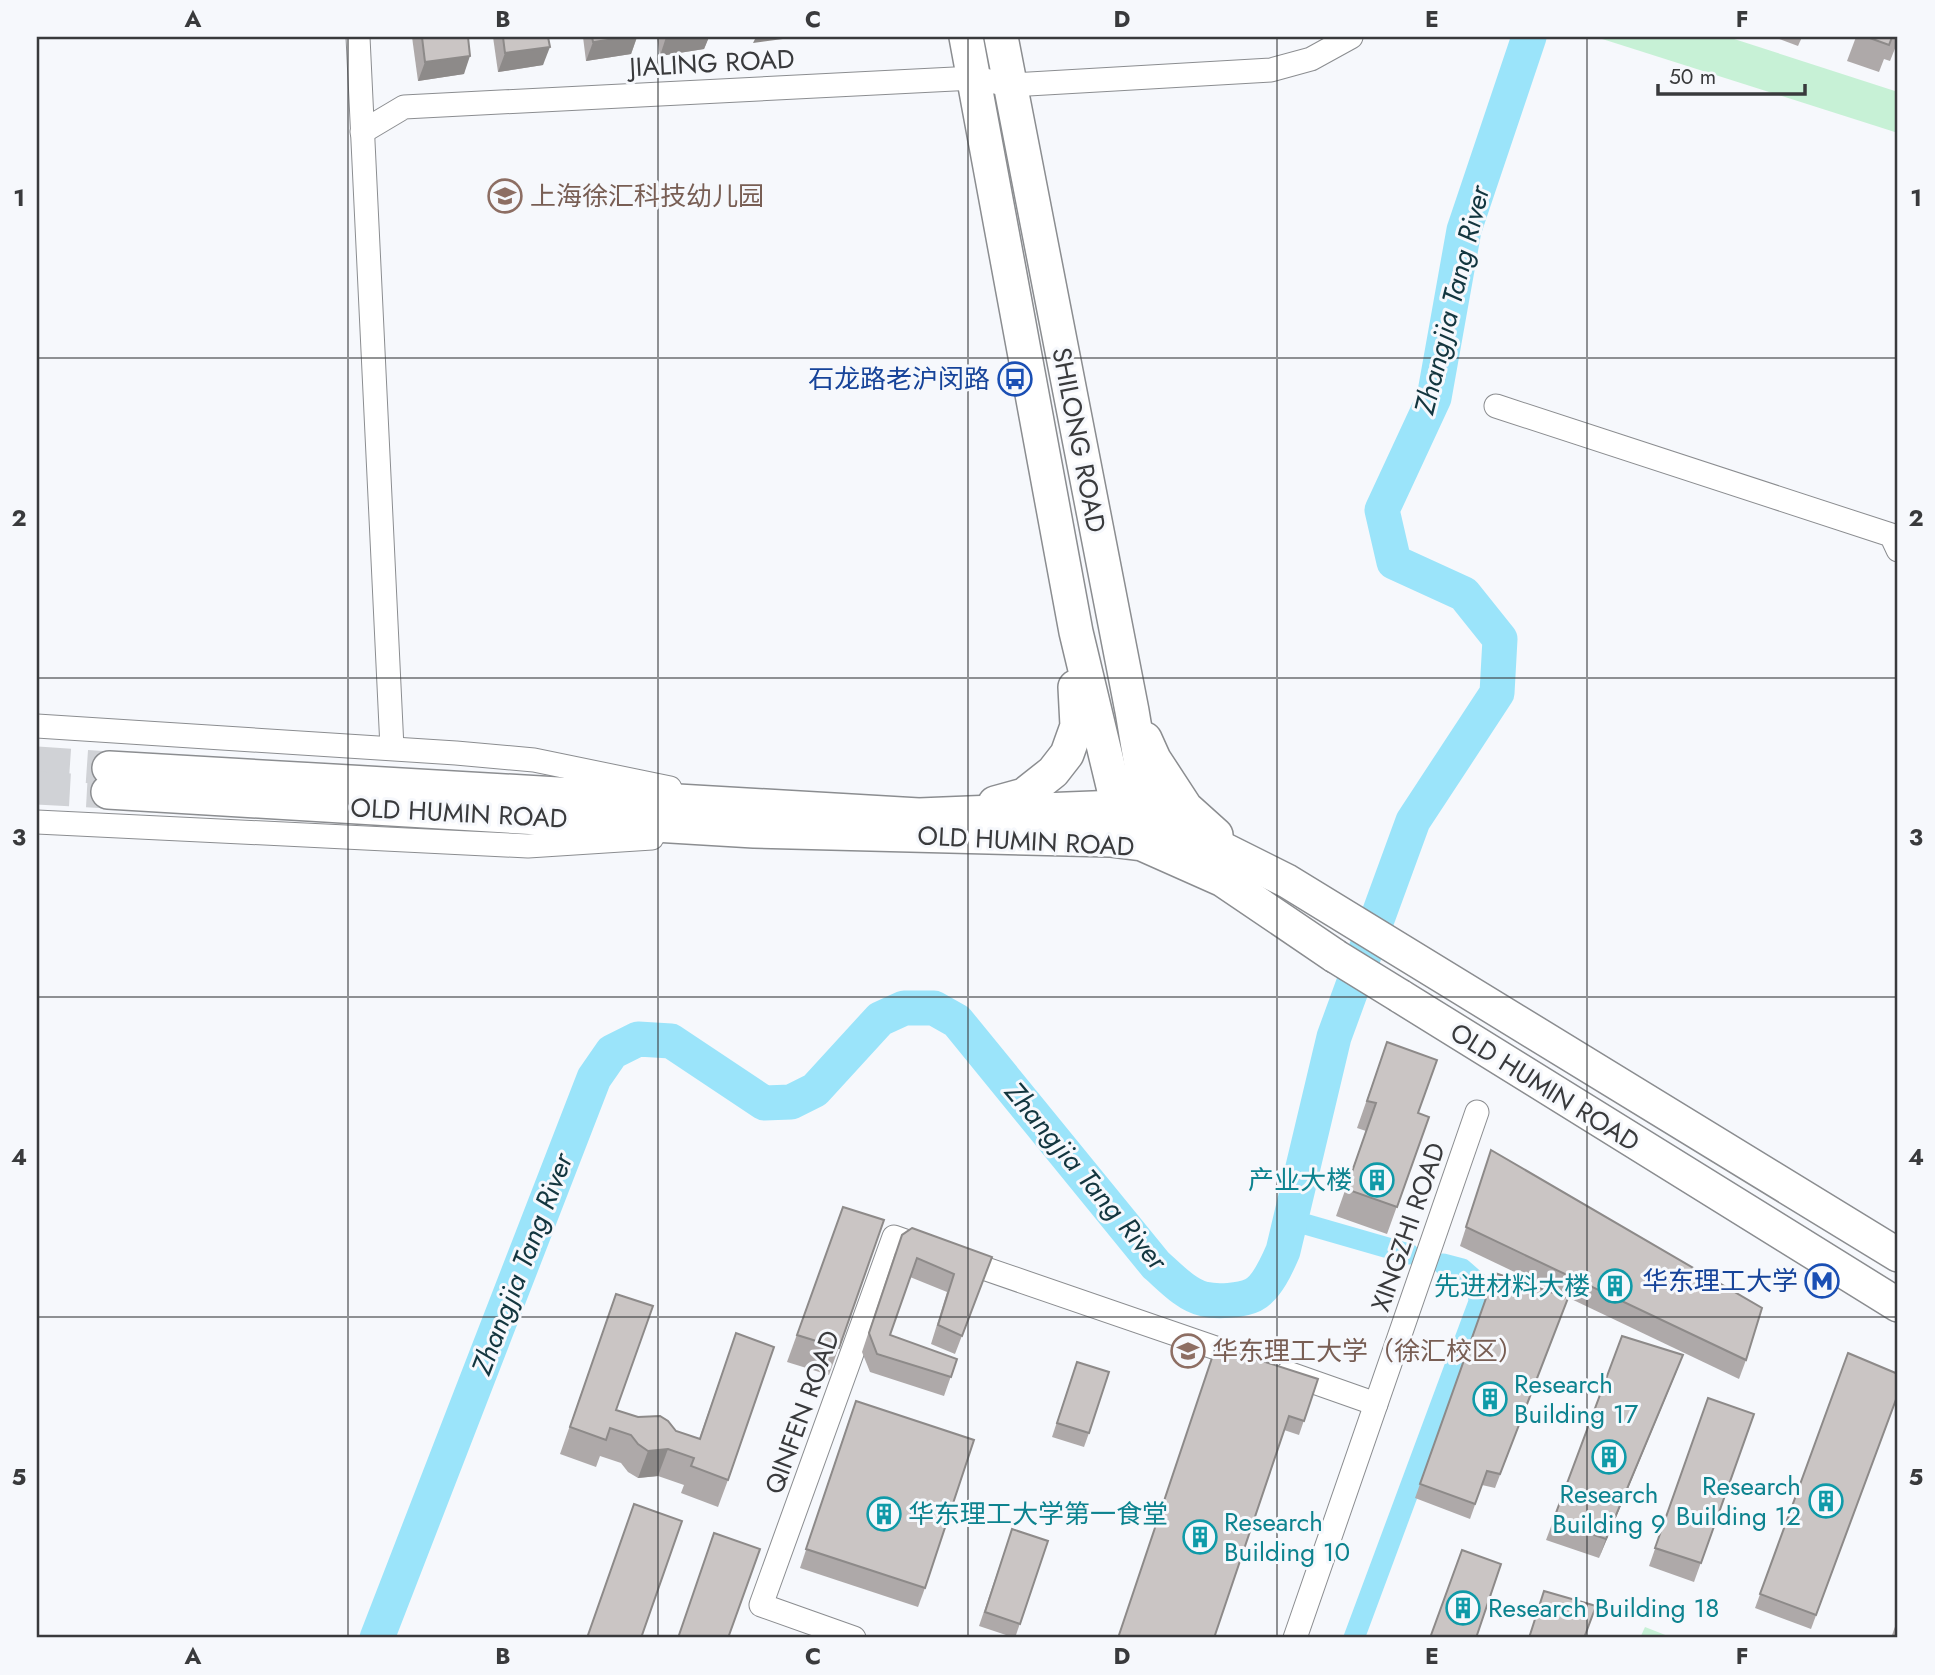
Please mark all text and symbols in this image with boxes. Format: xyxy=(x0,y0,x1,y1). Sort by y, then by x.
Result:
text: A xyxy=(184,2,202,36)
text: B xyxy=(495,2,511,36)
text: C xyxy=(805,2,821,36)
text: D xyxy=(1114,2,1131,36)
text: E xyxy=(1425,2,1439,36)
text: F xyxy=(1736,2,1748,36)
street label: JIALING ROAD xyxy=(626,40,795,86)
scale bar xyxy=(1658,52,1806,96)
text: 50 m xyxy=(1669,62,1716,92)
school or university icon: 上海徐汇科技幼儿园 xyxy=(486,177,524,215)
place label: 上海徐汇科技幼儿园 xyxy=(530,177,764,215)
water label: Zhangjia Tang River xyxy=(1404,180,1501,420)
text: 1 xyxy=(13,181,25,215)
text: 1 xyxy=(1910,181,1922,215)
street label: SHILONG ROAD xyxy=(1042,344,1116,536)
place label: 石龙路老沪闵路 xyxy=(808,360,990,398)
bus stop icon: 石龙路老沪闵路 xyxy=(996,360,1034,398)
text: 2 xyxy=(11,501,27,535)
text: 2 xyxy=(1908,501,1924,535)
street label: OLD HUMIN ROAD xyxy=(350,788,568,838)
street label: OLD HUMIN ROAD xyxy=(917,816,1135,866)
text: 3 xyxy=(12,820,26,854)
text: 3 xyxy=(1909,820,1923,854)
street label: OLD HUMIN ROAD xyxy=(1443,1013,1647,1161)
water label: Zhangjia Tang River xyxy=(994,1072,1178,1280)
street label: XINGZHI ROAD xyxy=(1361,1137,1455,1317)
text: 4 xyxy=(11,1140,27,1174)
text: 4 xyxy=(1908,1140,1924,1174)
water label: Zhangjia Tang River xyxy=(461,1146,584,1382)
place label: 产业大楼 xyxy=(1248,1161,1352,1199)
building icon: 产业大楼 xyxy=(1358,1161,1396,1199)
place label: 华东理工大学 xyxy=(1642,1262,1798,1300)
metro station icon: 华东理工大学 xyxy=(1803,1262,1841,1300)
place label: 先进材料大楼 xyxy=(1434,1267,1590,1305)
building icon: 先进材料大楼 xyxy=(1596,1267,1634,1305)
street label: QINFEN ROAD xyxy=(755,1325,849,1499)
school or university icon: 华东理工大学（徐汇校区） xyxy=(1169,1332,1207,1370)
place label: 华东理工大学（徐汇校区） xyxy=(1212,1332,1524,1370)
place label: Research Building 17 xyxy=(1514,1365,1638,1433)
building icon: Research Building 17 xyxy=(1471,1380,1509,1418)
building icon: Research Building 9 xyxy=(1590,1438,1628,1476)
text: 5 xyxy=(12,1460,26,1494)
text: 5 xyxy=(1909,1460,1923,1494)
place label: Research Building 12 xyxy=(1676,1467,1801,1535)
place label: Research Building 9 xyxy=(1552,1475,1666,1543)
building icon: Research Building 12 xyxy=(1807,1482,1845,1520)
building icon: 华东理工大学第一食堂 xyxy=(865,1495,903,1533)
place label: 华东理工大学第一食堂 xyxy=(908,1495,1168,1533)
place label: Research Building 10 xyxy=(1224,1503,1350,1571)
building icon: Research Building 10 xyxy=(1181,1518,1219,1556)
building icon: Research Building 18 xyxy=(1444,1589,1482,1627)
place label: Research Building 18 xyxy=(1488,1589,1719,1627)
text: A xyxy=(184,1639,202,1673)
text: B xyxy=(495,1639,511,1673)
text: C xyxy=(805,1639,821,1673)
text: D xyxy=(1114,1639,1131,1673)
text: E xyxy=(1425,1639,1439,1673)
text: F xyxy=(1736,1639,1748,1673)

